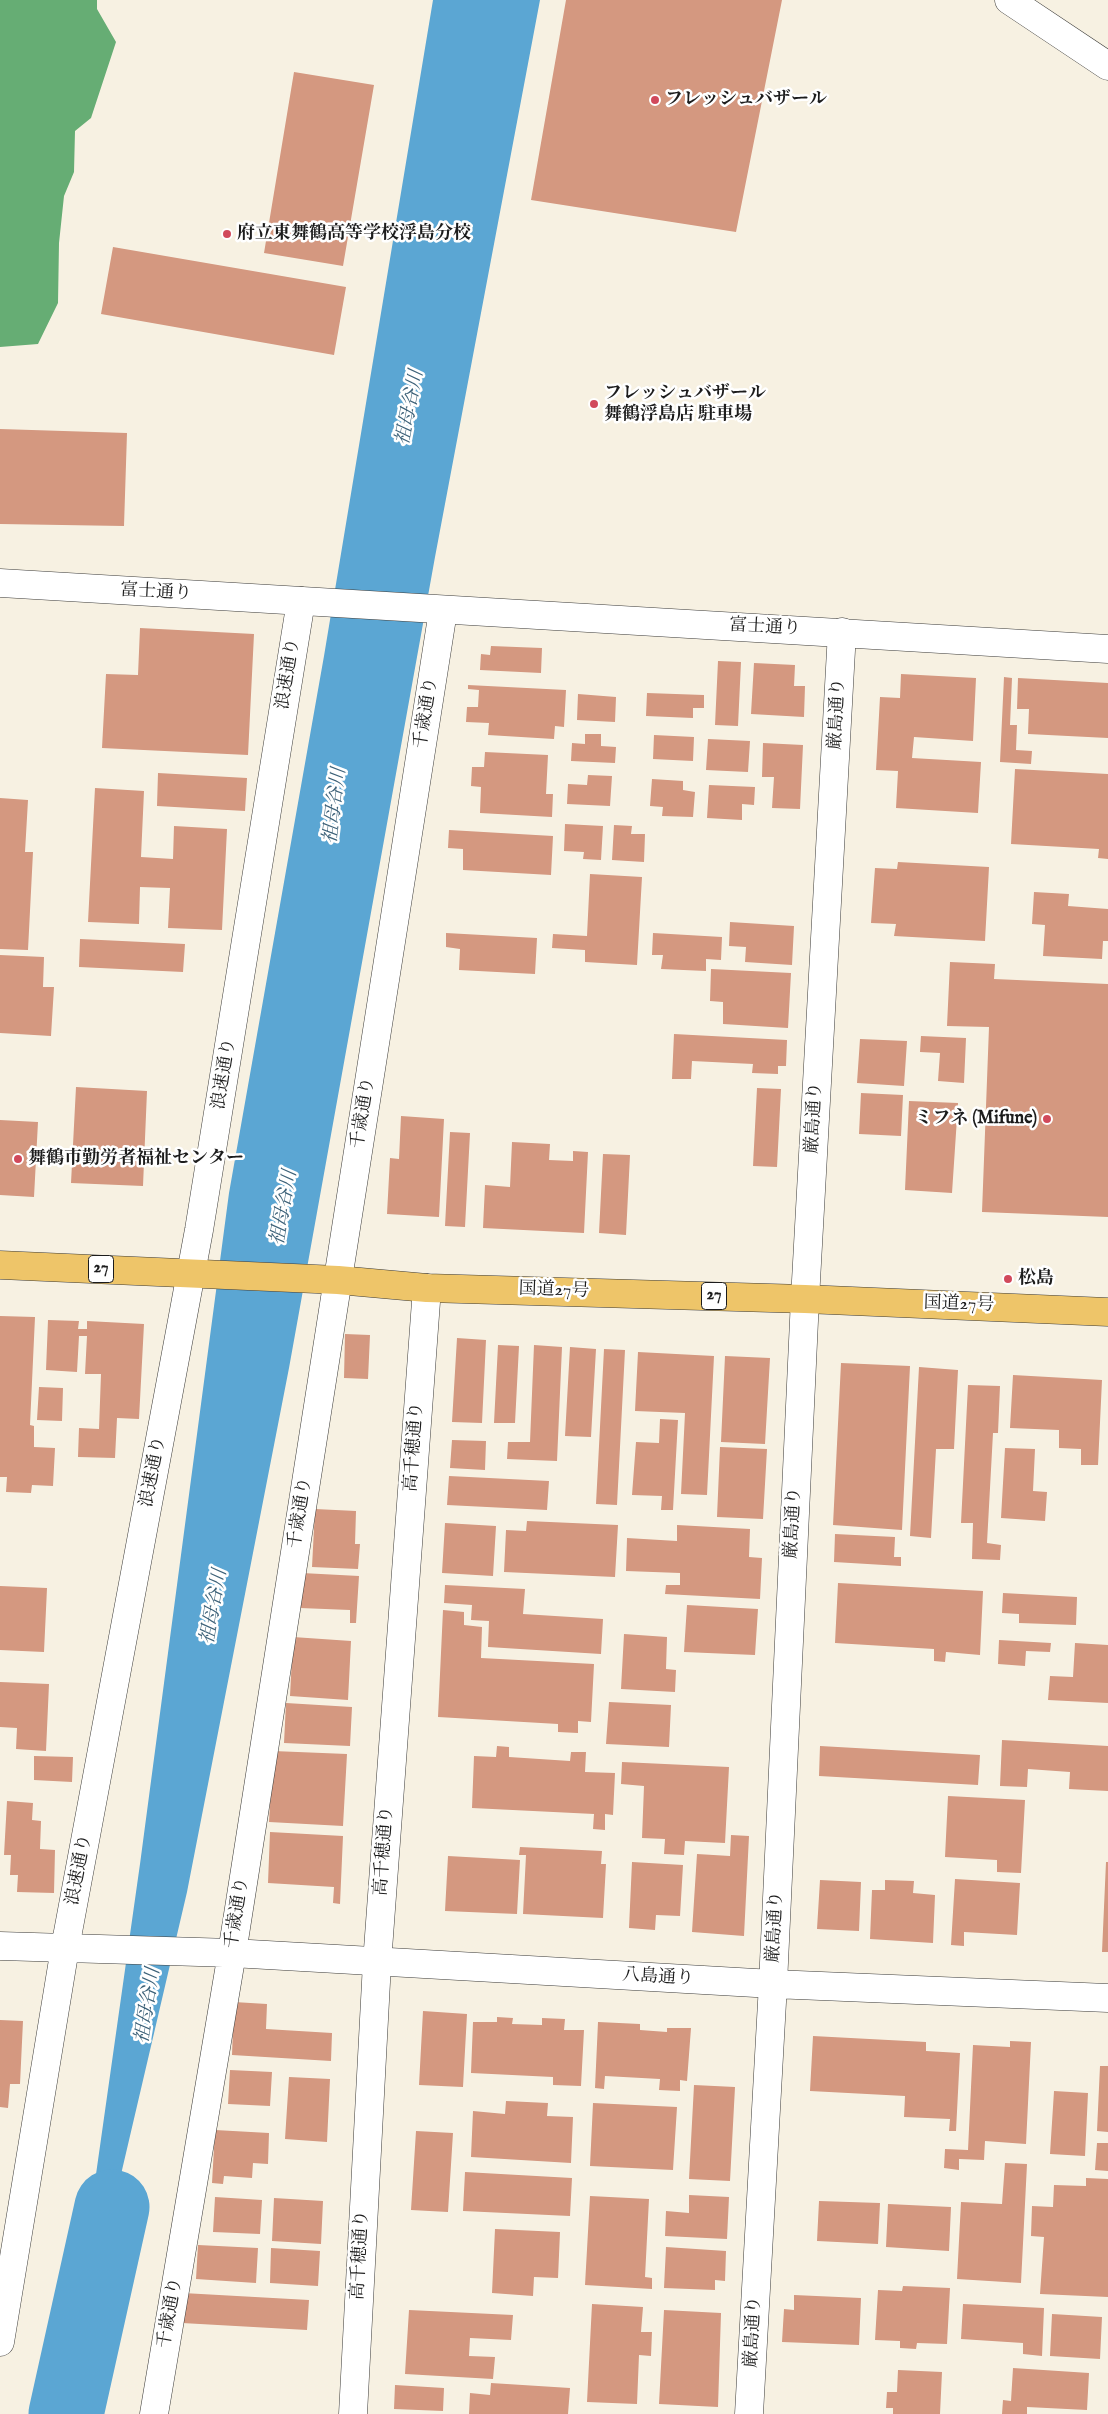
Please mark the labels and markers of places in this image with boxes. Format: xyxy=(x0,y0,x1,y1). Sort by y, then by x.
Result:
place label: フレッシュバザール xyxy=(665,89,827,111)
marker: フレッシュバザール xyxy=(649,94,661,106)
place label: 府立東舞鶴高等学校浮島分校 xyxy=(237,223,471,245)
marker: 府立東舞鶴高等学校浮島分校 xyxy=(221,228,233,240)
place label: フレッシュバザール 舞鶴浮島店 駐車場 xyxy=(604,383,766,426)
marker: フレッシュバザール 舞鶴浮島店 駐車場 xyxy=(588,398,600,410)
place label: ミフネ (Mifune) xyxy=(914,1108,1037,1130)
marker: ミフネ (Mifune) xyxy=(1041,1113,1053,1125)
place label: 舞鶴市勤労者福祉センター xyxy=(28,1148,244,1170)
marker: 舞鶴市勤労者福祉センター xyxy=(12,1153,24,1165)
place label: 松島 xyxy=(1018,1268,1054,1290)
marker: 松島 xyxy=(1002,1273,1014,1285)

